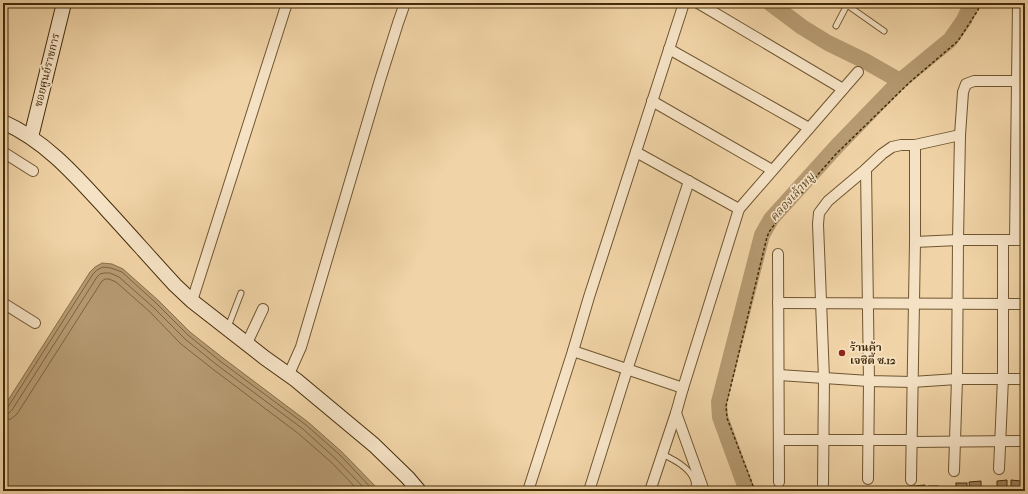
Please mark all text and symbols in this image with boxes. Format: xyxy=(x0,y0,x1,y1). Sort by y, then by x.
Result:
street label: ซอยศูนย์ราชการ xyxy=(32,32,62,108)
water label: คลองเล้าหมู xyxy=(767,169,819,225)
place label: ร้านค้า เจซิตี้ ซ.12 xyxy=(850,341,896,367)
marker: ร้านค้า เจซิตี้ ซ.12 xyxy=(837,348,847,358)

